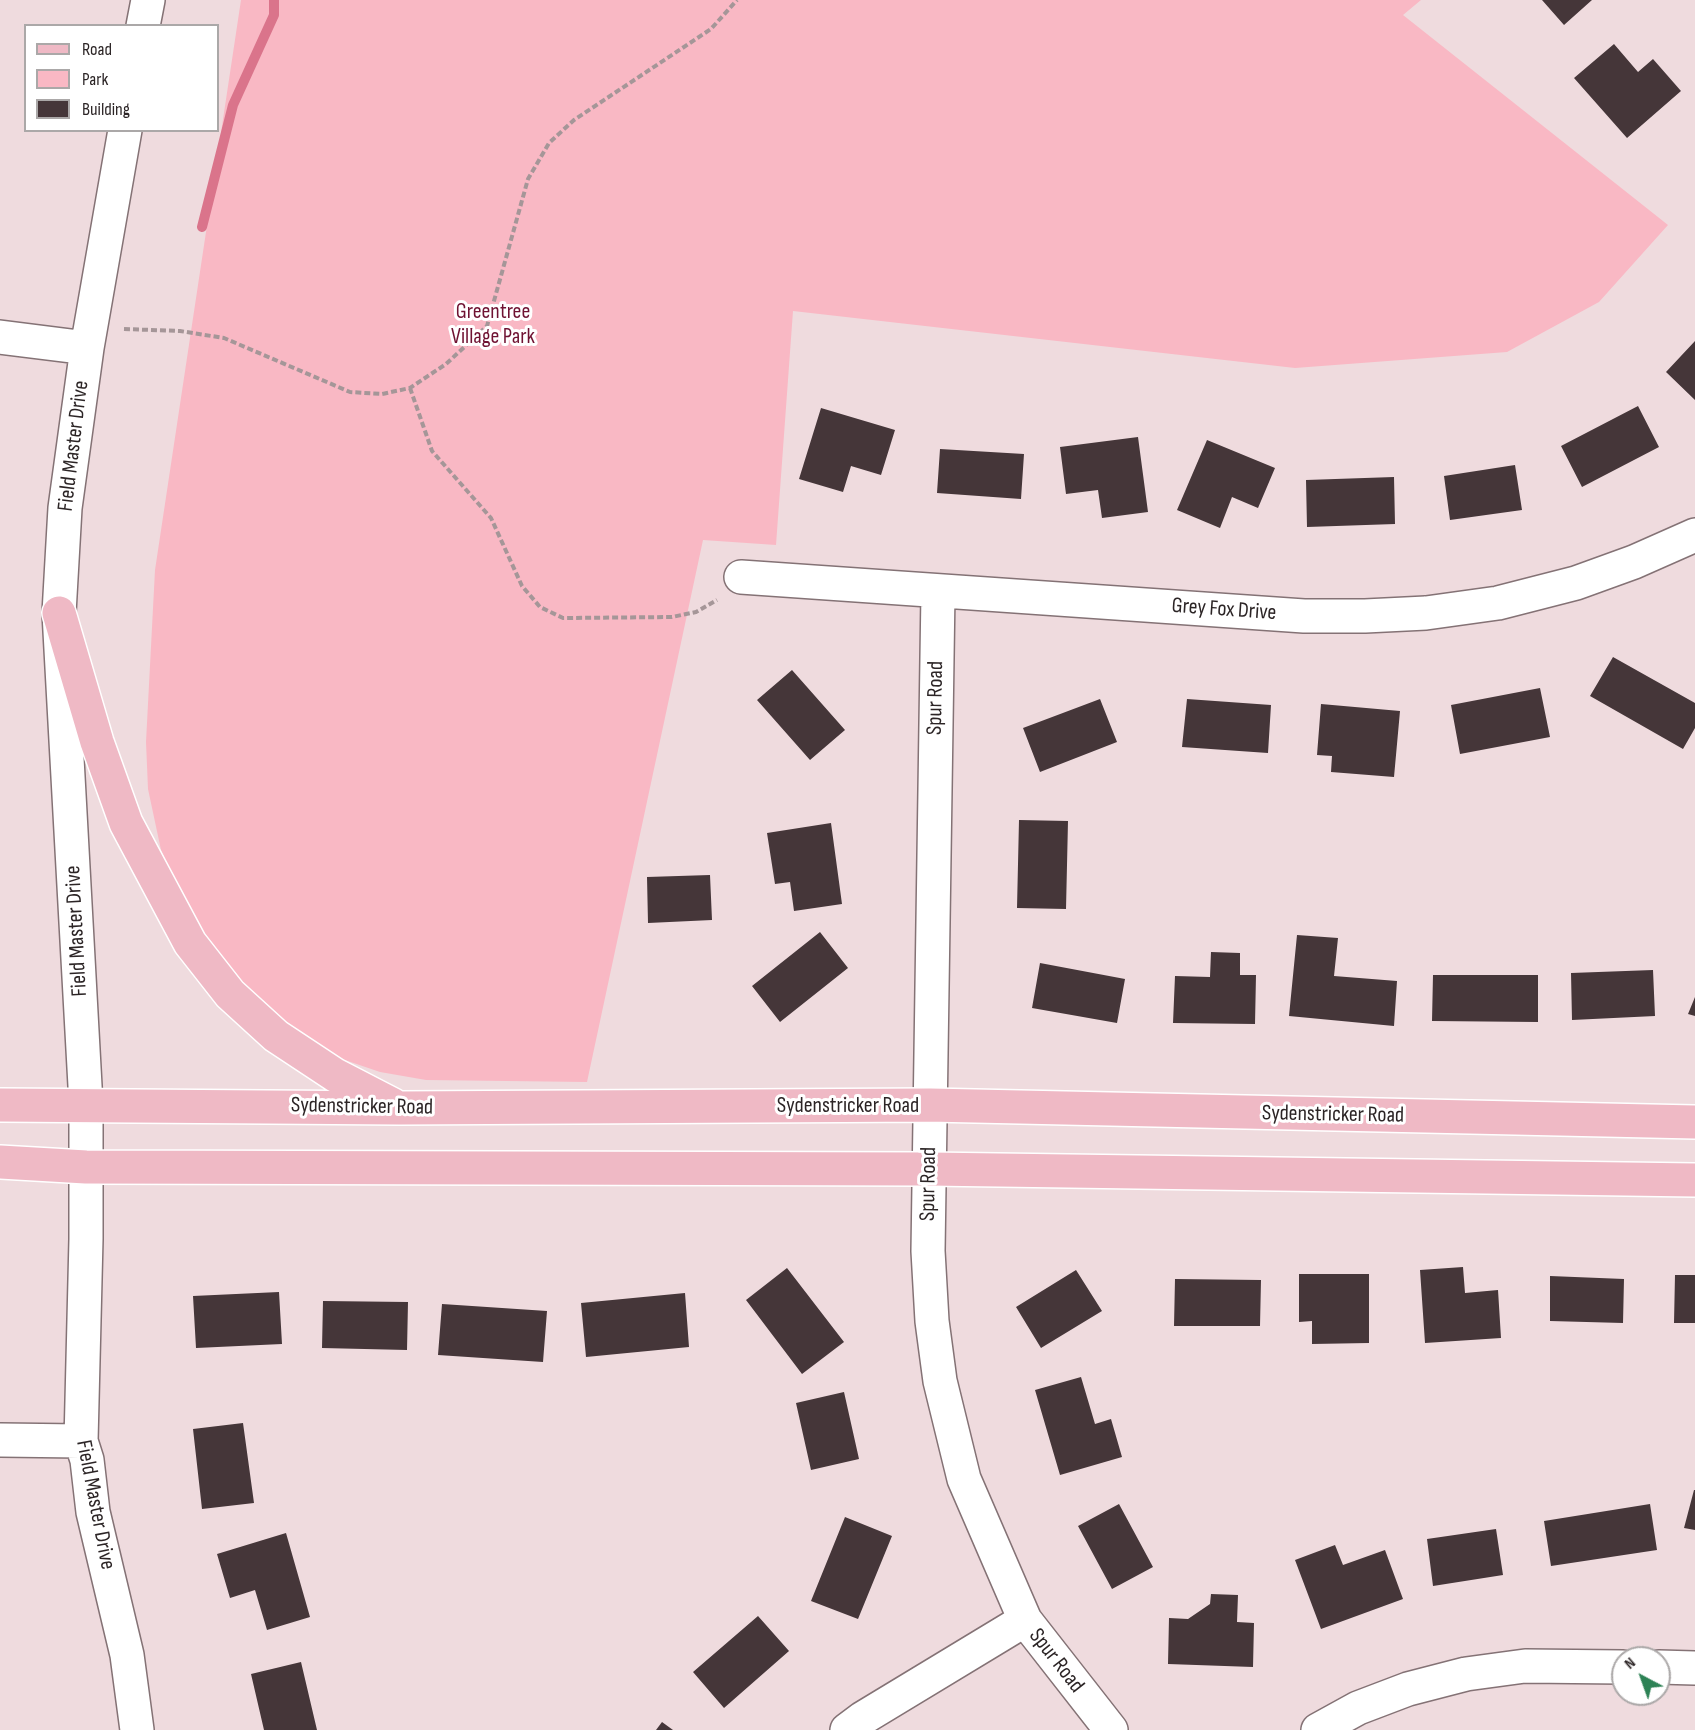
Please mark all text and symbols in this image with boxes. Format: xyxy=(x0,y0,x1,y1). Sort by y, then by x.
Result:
legend xyxy=(24,24,219,132)
text: Road xyxy=(82,39,112,60)
text: Park xyxy=(82,69,108,90)
text: Building xyxy=(82,99,130,120)
park label: Greentree Village Park xyxy=(451,299,535,350)
street label: Field Master Drive xyxy=(53,379,95,513)
street label: Grey Fox Drive xyxy=(1171,593,1277,627)
street label: Spur Road xyxy=(922,661,950,735)
street label: Field Master Drive xyxy=(60,865,94,997)
street label: Sydenstricker Road xyxy=(291,1093,433,1121)
street label: Sydenstricker Road xyxy=(777,1093,919,1119)
street label: Sydenstricker Road xyxy=(1262,1101,1404,1129)
street label: Spur Road xyxy=(915,1147,943,1221)
street label: Field Master Drive xyxy=(70,1438,120,1572)
street label: Spur Road xyxy=(1023,1624,1089,1698)
north arrow xyxy=(1611,1646,1671,1706)
text: N xyxy=(1621,1654,1640,1674)

